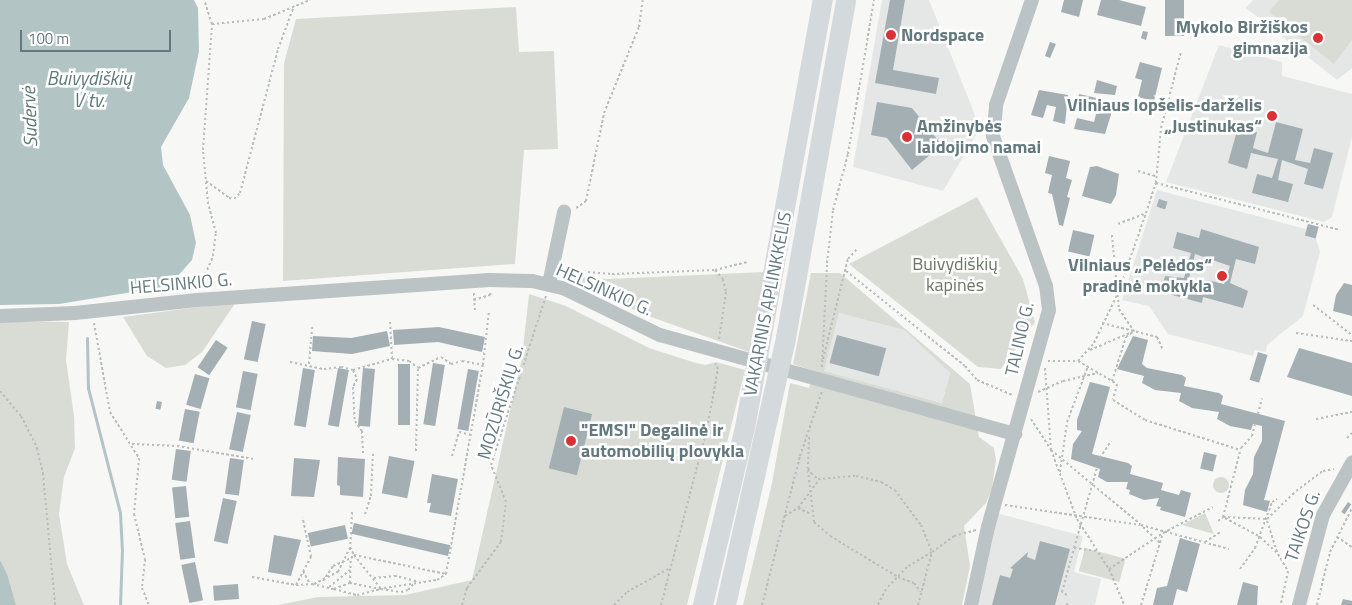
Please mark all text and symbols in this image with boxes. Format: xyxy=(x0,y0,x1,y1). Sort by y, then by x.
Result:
place label: Mykolo Biržiškos gimnazija xyxy=(1176,17,1308,59)
scale bar xyxy=(22,20,174,52)
place label: Nordspace xyxy=(901,24,984,46)
text: 100 m xyxy=(28,27,69,50)
marker: Nordspace xyxy=(885,29,897,41)
marker: Mykolo Biržiškos gimnazija xyxy=(1312,32,1324,44)
water label: Buivydiškių V tv. xyxy=(47,67,131,111)
water label: Sudervė xyxy=(17,86,41,148)
place label: Vilniaus lopšelis-darželis „Justinukas“ xyxy=(1067,95,1262,138)
marker: Vilniaus lopšelis-darželis „Justinukas“ xyxy=(1266,110,1278,122)
place label: Amžinybės laidojimo namai xyxy=(917,116,1041,158)
marker: Amžinybės laidojimo namai xyxy=(901,131,913,143)
street label: VAKARINIS APLINKKELIS xyxy=(740,210,796,398)
park label: Buivydiškių kapinės xyxy=(912,254,998,296)
place label: Vilniaus „Pelėdos“ pradinė mokykla xyxy=(1068,255,1212,298)
street label: HELSINKIO G. xyxy=(553,259,655,321)
street label: HELSINKIO G. xyxy=(129,269,233,299)
marker: Vilniaus „Pelėdos“ pradinė mokykla xyxy=(1216,270,1228,282)
street label: TALINO G. xyxy=(1001,300,1039,378)
street label: MOZŪRIŠKIŲ G. xyxy=(473,342,529,462)
place label: "EMSI" Degalinė ir automobilių plovykla xyxy=(581,420,744,462)
marker: "EMSI" Degalinė ir automobilių plovykla xyxy=(565,435,577,447)
street label: TAIKOS G. xyxy=(1281,487,1325,565)

